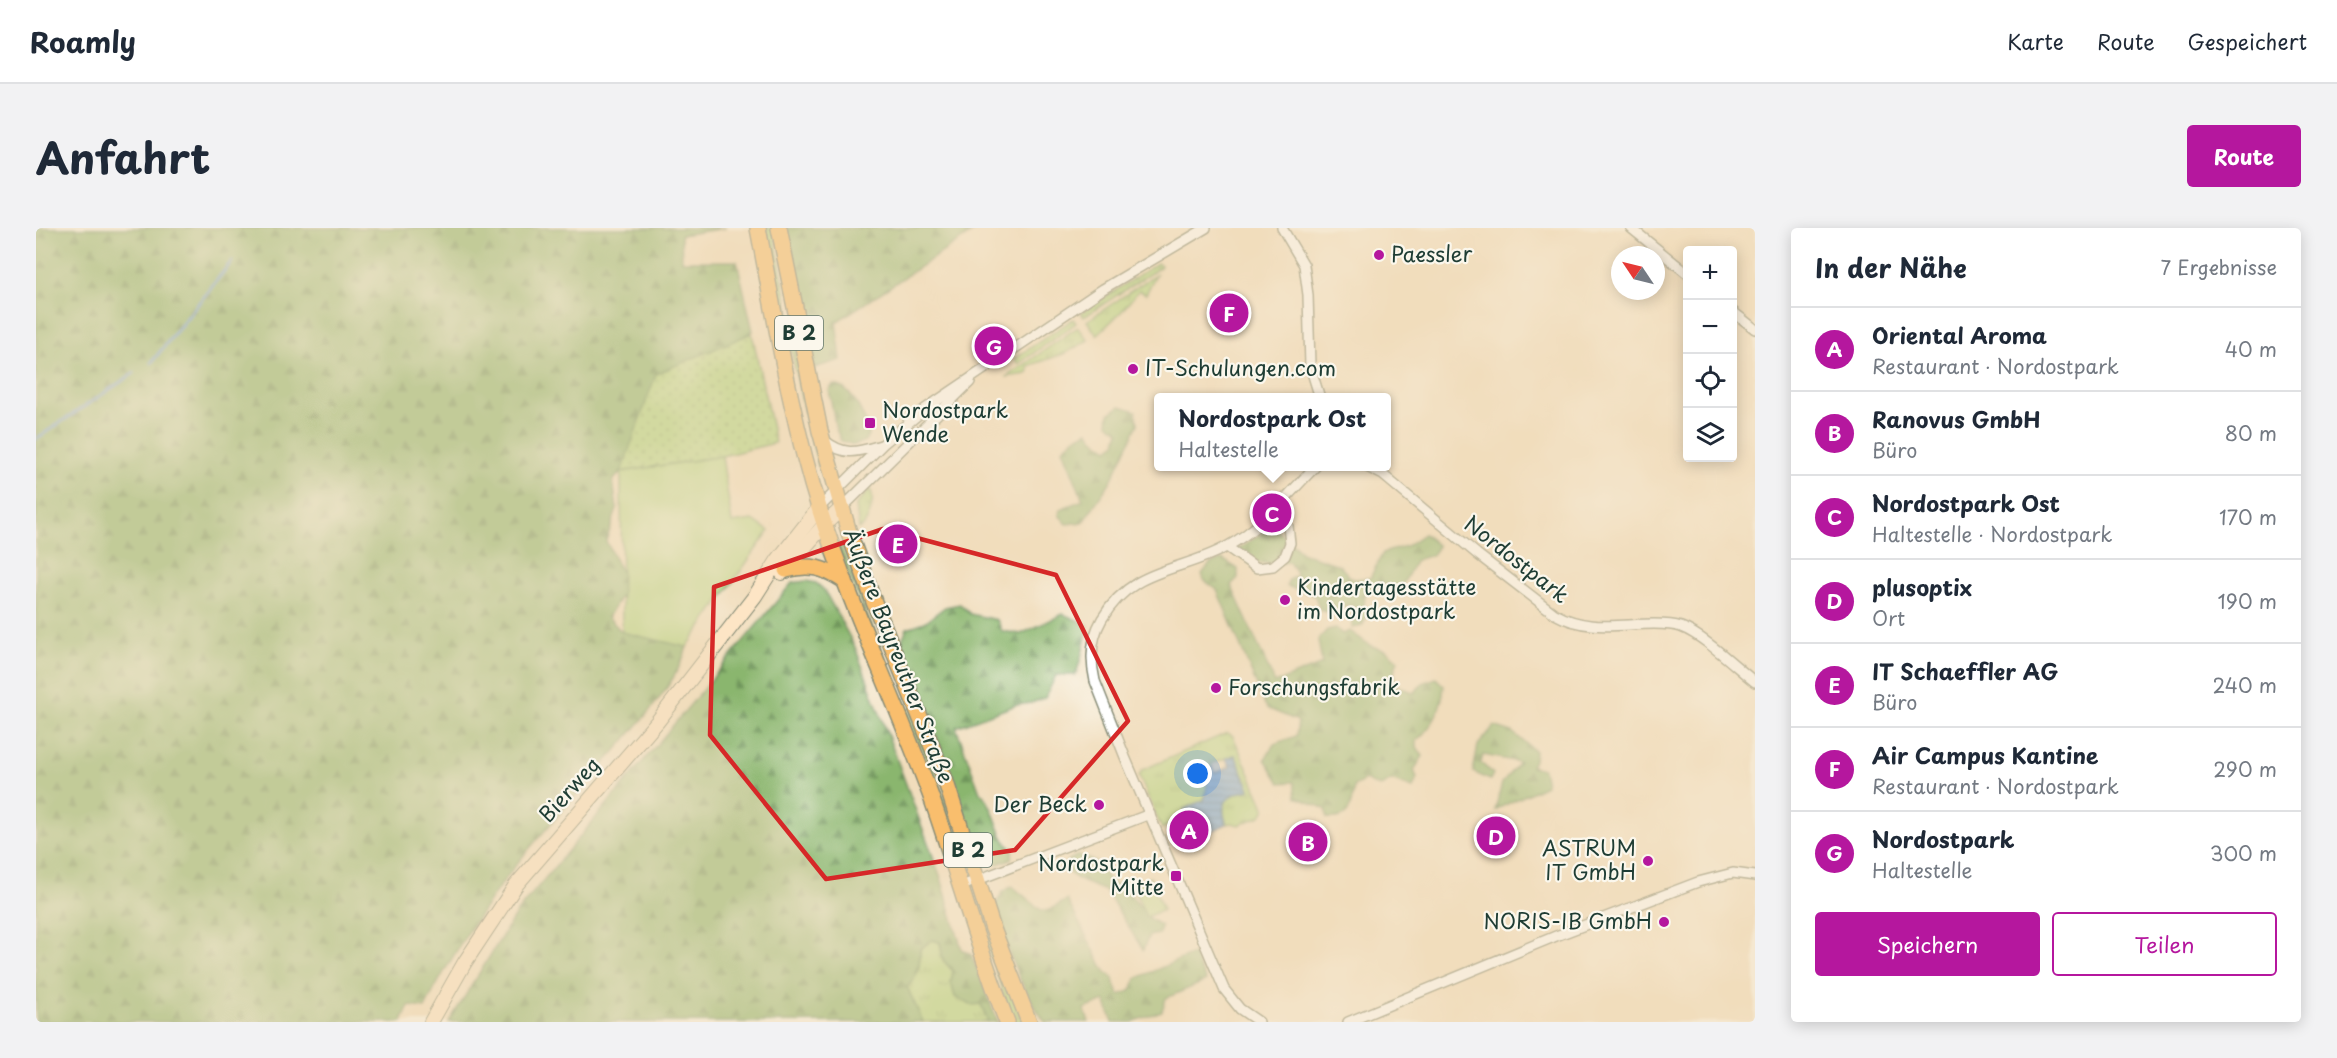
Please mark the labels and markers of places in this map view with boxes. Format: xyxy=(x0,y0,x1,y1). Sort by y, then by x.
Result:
place label: Paessler xyxy=(1391,237,1473,269)
marker: Paessler xyxy=(1372,248,1386,262)
pin: F xyxy=(1210,290,1248,335)
pin: G xyxy=(974,324,1014,368)
place label: IT-Schulungen.com xyxy=(1145,351,1336,383)
marker: IT-Schulungen.com xyxy=(1126,362,1140,376)
place label: Nordostpark Wende xyxy=(882,393,1008,449)
marker: Nordostpark Wende xyxy=(863,416,877,430)
pin: C xyxy=(1252,490,1292,536)
pin: E xyxy=(878,522,918,566)
place label: Kindertagesstätte im Nordostpark xyxy=(1297,570,1476,626)
marker: Kindertagesstätte im Nordostpark xyxy=(1278,593,1292,607)
place label: Forschungsfabrik xyxy=(1228,670,1400,702)
marker: Forschungsfabrik xyxy=(1209,681,1223,695)
place label: Der Beck xyxy=(993,787,1087,819)
marker: Der Beck xyxy=(1092,798,1106,812)
pin: A xyxy=(1170,808,1208,852)
pin: D xyxy=(1476,814,1516,858)
pin: B xyxy=(1288,820,1328,864)
place label: ASTRUM IT GmbH xyxy=(1542,831,1636,887)
place label: Nordostpark Mitte xyxy=(1038,846,1164,902)
marker: ASTRUM IT GmbH xyxy=(1641,854,1655,868)
marker: Nordostpark Mitte xyxy=(1169,869,1183,883)
place label: NORIS-IB GmbH xyxy=(1483,904,1652,936)
marker: NORIS-IB GmbH xyxy=(1657,915,1671,929)

